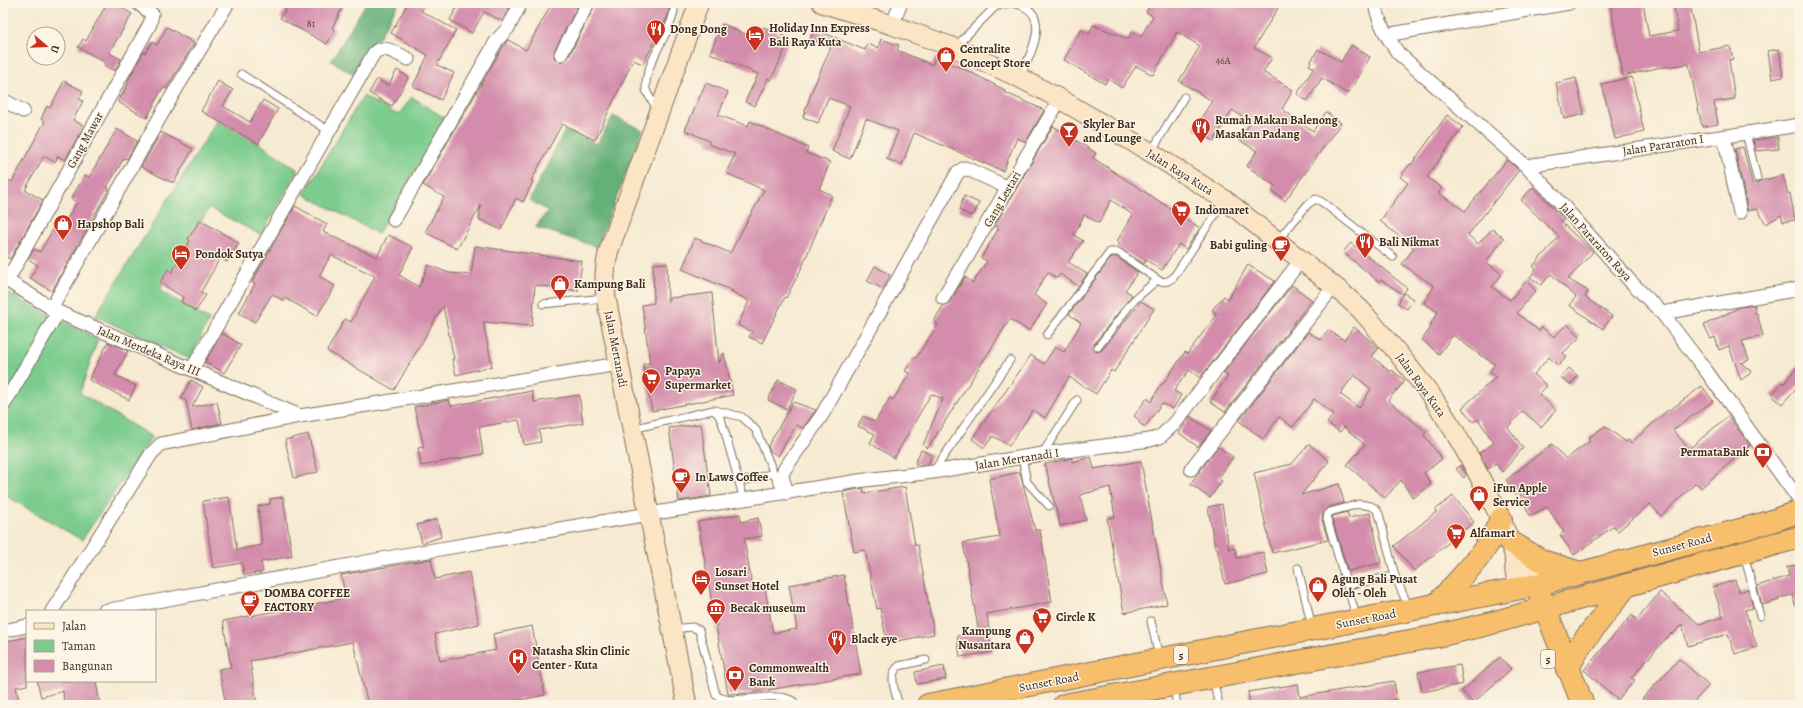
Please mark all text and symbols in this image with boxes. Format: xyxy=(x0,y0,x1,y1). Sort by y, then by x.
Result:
house number: 81 xyxy=(307,17,316,30)
restaurant icon: Dong Dong xyxy=(645,18,667,46)
place label: Holiday Inn Express Bali Raya Kuta xyxy=(769,20,870,50)
place label: Dong Dong xyxy=(670,21,728,37)
hotel icon: Holiday Inn Express Bali Raya Kuta xyxy=(744,24,766,52)
north arrow xyxy=(26,26,66,66)
place label: Centralite Concept Store xyxy=(960,41,1031,71)
text: U xyxy=(46,43,63,56)
shop icon: Centralite Concept Store xyxy=(935,45,957,73)
house number: 46A xyxy=(1216,54,1231,67)
street label: Gang Mawar xyxy=(63,109,107,171)
place label: Rumah Makan Balenong Masakan Padang xyxy=(1215,112,1339,142)
place label: Skyler Bar and Lounge xyxy=(1083,116,1142,146)
restaurant icon: Rumah Makan Balenong Masakan Padang xyxy=(1190,116,1212,144)
bar icon: Skyler Bar and Lounge xyxy=(1058,120,1080,148)
street label: Jalan Pararaton I xyxy=(1621,131,1705,159)
street label: Jalan Raya Kuta xyxy=(1144,145,1217,199)
street label: Gang Lestari xyxy=(980,168,1024,230)
supermarket icon: Indomaret xyxy=(1170,199,1192,227)
street label: Jalan Pararaton Raya xyxy=(1556,199,1636,285)
place label: Indomaret xyxy=(1195,202,1249,218)
shop icon: Hapshop Bali xyxy=(52,213,74,241)
place label: Hapshop Bali xyxy=(77,216,145,232)
restaurant icon: Bali Nikmat xyxy=(1354,231,1376,259)
cafe icon: Babi guling xyxy=(1270,234,1292,262)
place label: Bali Nikmat xyxy=(1379,234,1439,250)
place label: Babi guling xyxy=(1210,237,1268,253)
hotel icon: Pondok Sutya xyxy=(170,243,192,271)
place label: Pondok Sutya xyxy=(195,246,264,262)
shop icon: Kampung Bali xyxy=(549,273,571,301)
place label: Kampung Bali xyxy=(574,276,646,292)
street label: Jalan Mertanadi xyxy=(601,309,631,389)
street label: Jalan Merdeka Raya III xyxy=(95,322,203,380)
street label: Jalan Raya Kuta xyxy=(1392,350,1450,421)
place label: Papaya Supermarket xyxy=(665,363,731,393)
supermarket icon: Papaya Supermarket xyxy=(640,367,662,395)
bank icon: PermataBank xyxy=(1752,441,1774,469)
street label: Jalan Mertanadi I xyxy=(974,444,1060,474)
place label: PermataBank xyxy=(1680,444,1750,460)
cafe icon: In Laws Coffee xyxy=(670,466,692,494)
place label: In Laws Coffee xyxy=(695,469,769,485)
place label: iFun Apple Service xyxy=(1493,480,1547,510)
shop icon: iFun Apple Service xyxy=(1468,484,1490,512)
supermarket icon: Alfamart xyxy=(1445,522,1467,550)
place label: Alfamart xyxy=(1469,525,1515,541)
street label: Sunset Road xyxy=(1650,529,1714,561)
place label: Losari Sunset Hotel xyxy=(715,564,780,594)
hotel icon: Losari Sunset Hotel xyxy=(690,568,712,596)
place label: Agung Bali Pusat Oleh - Oleh xyxy=(1331,571,1417,601)
shop icon: Agung Bali Pusat Oleh - Oleh xyxy=(1307,575,1329,603)
place label: DOMBA COFFEE FACTORY xyxy=(264,585,350,615)
cafe icon: DOMBA COFFEE FACTORY xyxy=(239,589,261,617)
museum icon: Becak museum xyxy=(705,597,727,625)
place label: Becak museum xyxy=(730,600,806,616)
street label: Sunset Road xyxy=(1335,605,1398,633)
supermarket icon: Circle K xyxy=(1031,606,1053,634)
place label: Circle K xyxy=(1056,609,1095,625)
legend xyxy=(26,610,156,682)
text: Jalan xyxy=(62,618,87,634)
place label: Kampung Nusantara xyxy=(958,623,1012,653)
shop icon: Kampung Nusantara xyxy=(1014,627,1036,655)
restaurant icon: Black eye xyxy=(826,628,848,656)
place label: Black eye xyxy=(851,631,898,647)
text: Taman xyxy=(62,638,96,654)
place label: Natasha Skin Clinic Center - Kuta xyxy=(532,643,630,673)
road number: 5 xyxy=(1174,646,1188,664)
hospital icon: Natasha Skin Clinic Center - Kuta xyxy=(507,647,529,675)
road number: 5 xyxy=(1541,650,1555,668)
text: Bangunan xyxy=(62,658,113,674)
place label: Commonwealth Bank xyxy=(749,660,829,690)
bank icon: Commonwealth Bank xyxy=(724,664,746,692)
street label: Sunset Road xyxy=(1018,668,1081,696)

